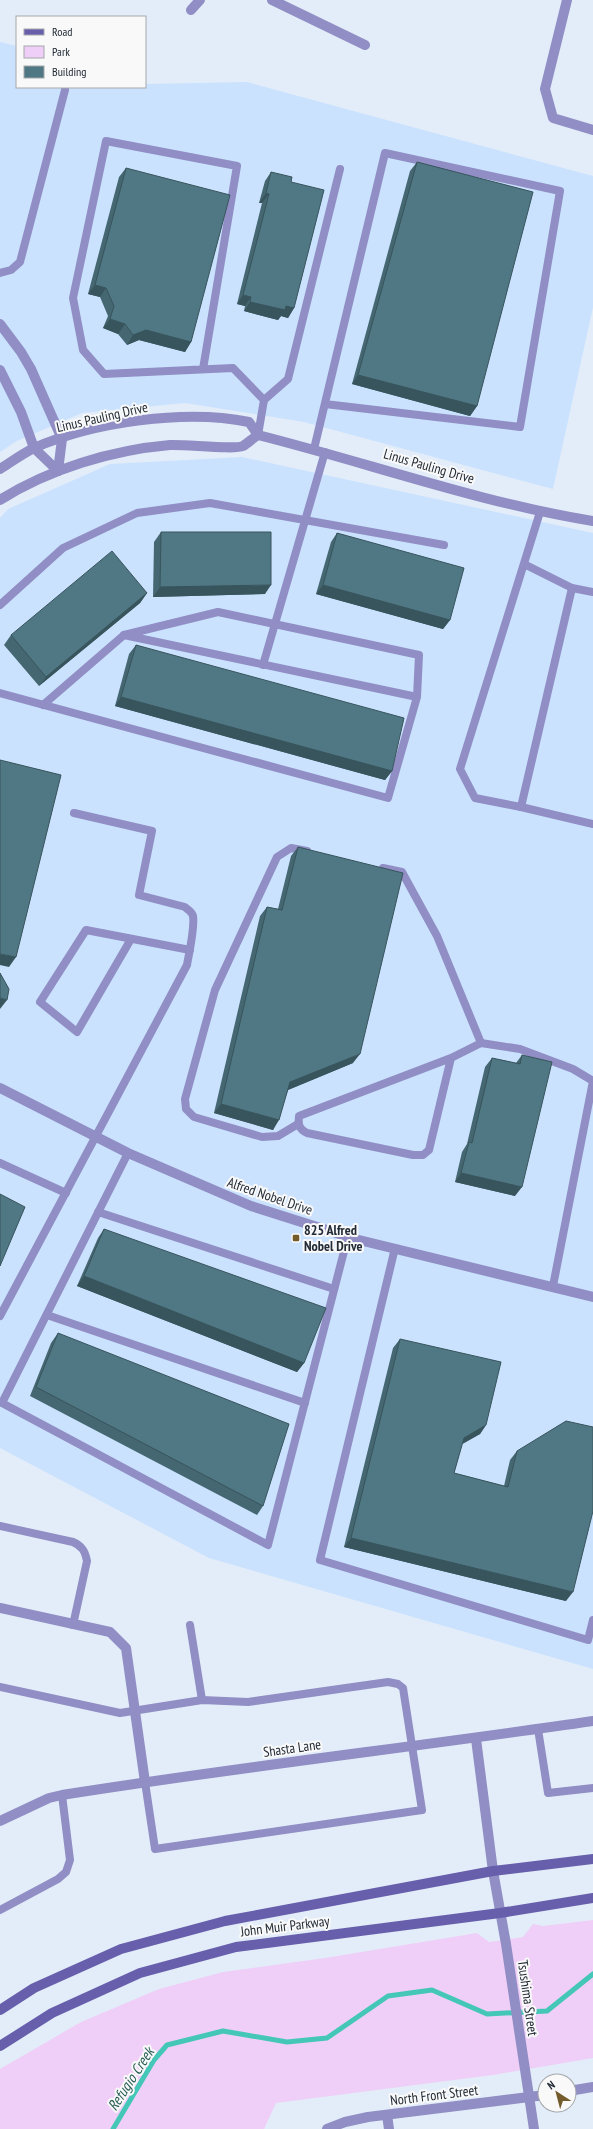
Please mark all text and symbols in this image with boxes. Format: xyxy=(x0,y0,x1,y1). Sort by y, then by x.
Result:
legend xyxy=(16,16,146,88)
text: Road xyxy=(52,24,72,39)
text: Park xyxy=(52,44,70,59)
text: Building xyxy=(52,64,87,79)
street label: Linus Pauling Drive xyxy=(55,398,150,436)
street label: Linus Pauling Drive xyxy=(382,444,477,488)
street label: Alfred Nobel Drive xyxy=(225,1173,315,1219)
place label: 825 Alfred Nobel Drive xyxy=(304,1221,363,1255)
marker: 825 Alfred Nobel Drive xyxy=(291,1233,301,1243)
street label: Shasta Lane xyxy=(262,1735,322,1761)
street label: John Muir Parkway xyxy=(239,1912,331,1941)
street label: Tsushima Street xyxy=(514,1959,542,2037)
water label: Refugio Creek xyxy=(103,2042,159,2114)
north arrow xyxy=(537,2073,577,2113)
text: N xyxy=(545,2077,558,2092)
street label: North Front Street xyxy=(389,2081,479,2109)

